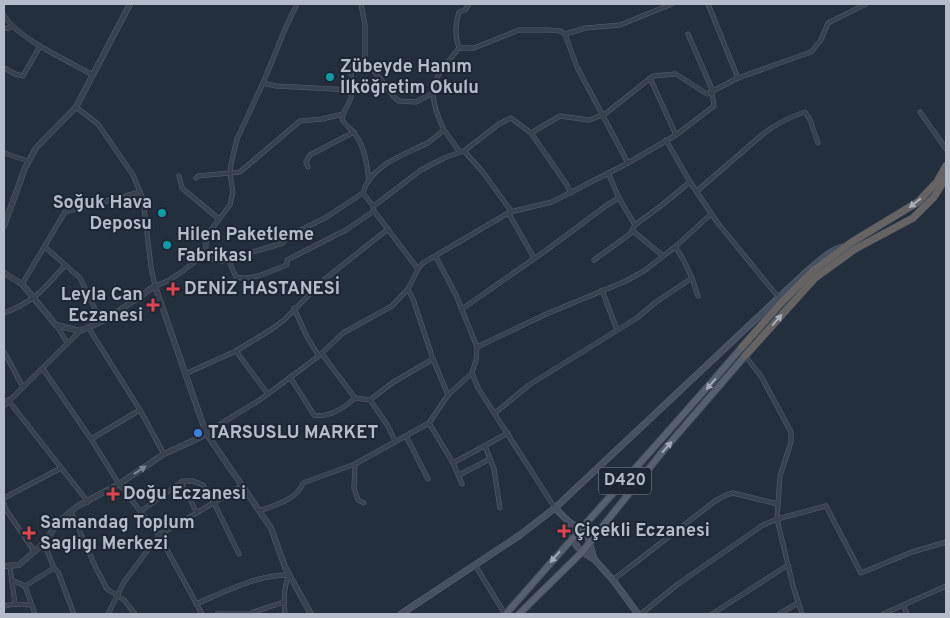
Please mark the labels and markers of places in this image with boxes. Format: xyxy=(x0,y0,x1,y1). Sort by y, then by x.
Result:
place label: Zübeyde Hanım İlköğretim Okulu xyxy=(340,56,479,100)
marker: Zübeyde Hanım İlköğretim Okulu xyxy=(324,71,336,83)
place label: Soğuk Hava Deposu xyxy=(53,192,152,236)
marker: Soğuk Hava Deposu xyxy=(156,207,168,219)
place label: Hilen Paketleme Fabrikası xyxy=(177,224,314,268)
marker: Hilen Paketleme Fabrikası xyxy=(161,239,173,251)
place label: DENİZ HASTANESİ xyxy=(184,276,340,301)
marker: DENİZ HASTANESİ xyxy=(166,282,180,296)
place label: Leyla Can Eczanesi xyxy=(61,284,143,328)
marker: Leyla Can Eczanesi xyxy=(147,299,159,311)
place label: TARSUSLU MARKET xyxy=(208,422,379,445)
marker: TARSUSLU MARKET xyxy=(192,427,204,439)
place label: Doğu Eczanesi xyxy=(123,483,246,506)
marker: Doğu Eczanesi xyxy=(107,488,119,500)
place label: Samandag Toplum Saglıgı Merkezi xyxy=(40,512,195,556)
place label: Çiçekli Eczanesi xyxy=(574,520,710,543)
marker: Çiçekli Eczanesi xyxy=(558,525,570,537)
marker: Samandag Toplum Saglıgı Merkezi xyxy=(22,526,36,540)

